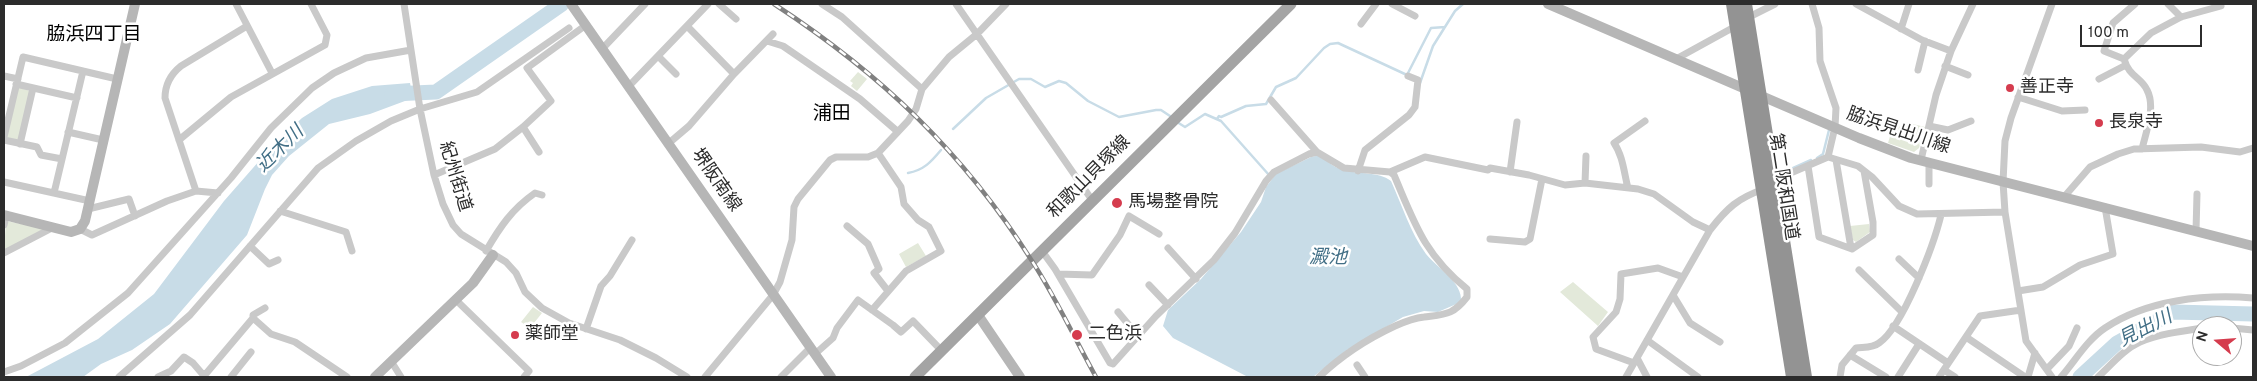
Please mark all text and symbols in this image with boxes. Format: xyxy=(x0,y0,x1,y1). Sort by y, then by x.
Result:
scale bar xyxy=(2082,15,2204,47)
text: 100 m xyxy=(2088,24,2129,43)
district label: 脇浜四丁目 xyxy=(47,25,141,47)
place label: 善正寺 xyxy=(2020,77,2074,99)
marker: 善正寺 xyxy=(2004,82,2016,94)
district label: 浦田 xyxy=(813,104,851,126)
street label: 脇浜見出川線 xyxy=(1843,104,1953,160)
place label: 長泉寺 xyxy=(2109,112,2163,134)
marker: 長泉寺 xyxy=(2093,117,2105,129)
water label: 近木川 xyxy=(253,122,309,178)
street label: 和歌山貝塚線 xyxy=(1044,132,1136,224)
street label: 第二阪和国道 xyxy=(1763,132,1801,242)
street label: 紀州街道 xyxy=(433,139,475,215)
street label: 堺阪南線 xyxy=(686,145,744,217)
place label: 馬場整骨院 xyxy=(1128,192,1218,214)
marker: 馬場整骨院 xyxy=(1110,196,1124,210)
water label: 澱池 xyxy=(1309,248,1347,270)
water label: 見出川 xyxy=(2115,307,2177,353)
north arrow xyxy=(2192,316,2242,366)
place label: 薬師堂 xyxy=(525,324,579,346)
place label: 二色浜 xyxy=(1088,324,1142,346)
marker: 二色浜 xyxy=(1070,328,1084,342)
marker: 薬師堂 xyxy=(509,329,521,341)
text: N xyxy=(2194,329,2213,344)

